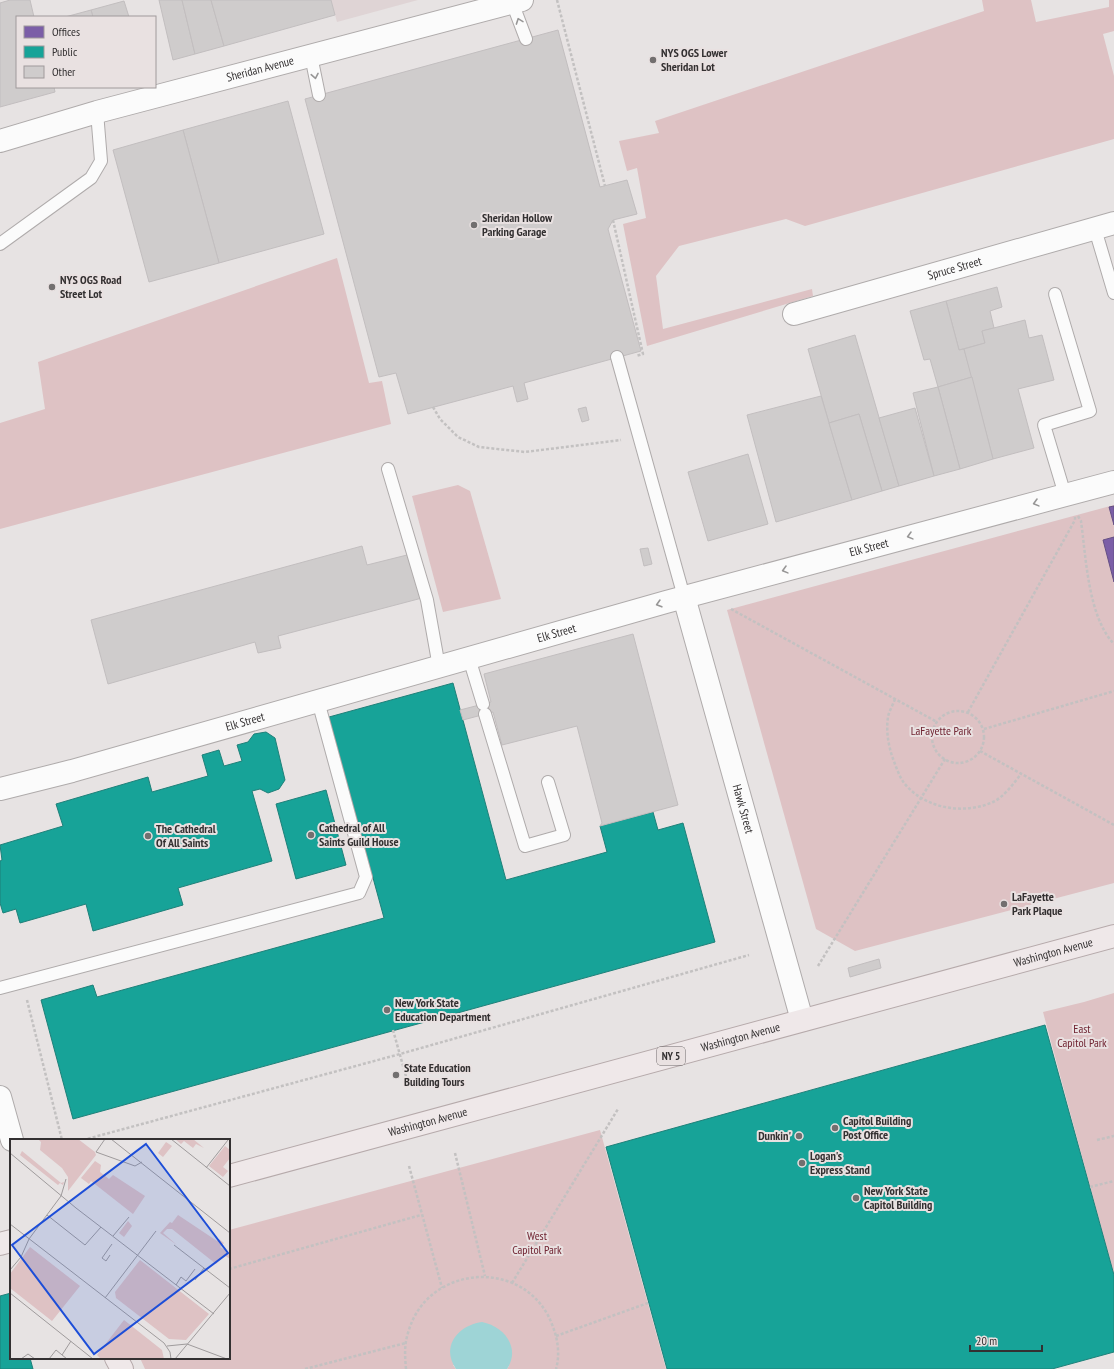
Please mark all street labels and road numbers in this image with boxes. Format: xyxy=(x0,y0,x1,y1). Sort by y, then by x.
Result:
street label: Sheridan Avenue xyxy=(225,52,295,85)
street label: Spruce Street xyxy=(926,253,984,283)
street label: Elk Street xyxy=(848,535,891,560)
street label: Elk Street xyxy=(535,620,578,645)
street label: Elk Street xyxy=(224,708,267,734)
street label: Hawk Street xyxy=(730,783,758,836)
street label: Washington Avenue xyxy=(1012,934,1094,970)
street label: Washington Avenue xyxy=(699,1019,782,1055)
road number: NY 5 xyxy=(657,1047,685,1065)
street label: Washington Avenue xyxy=(387,1104,469,1139)

